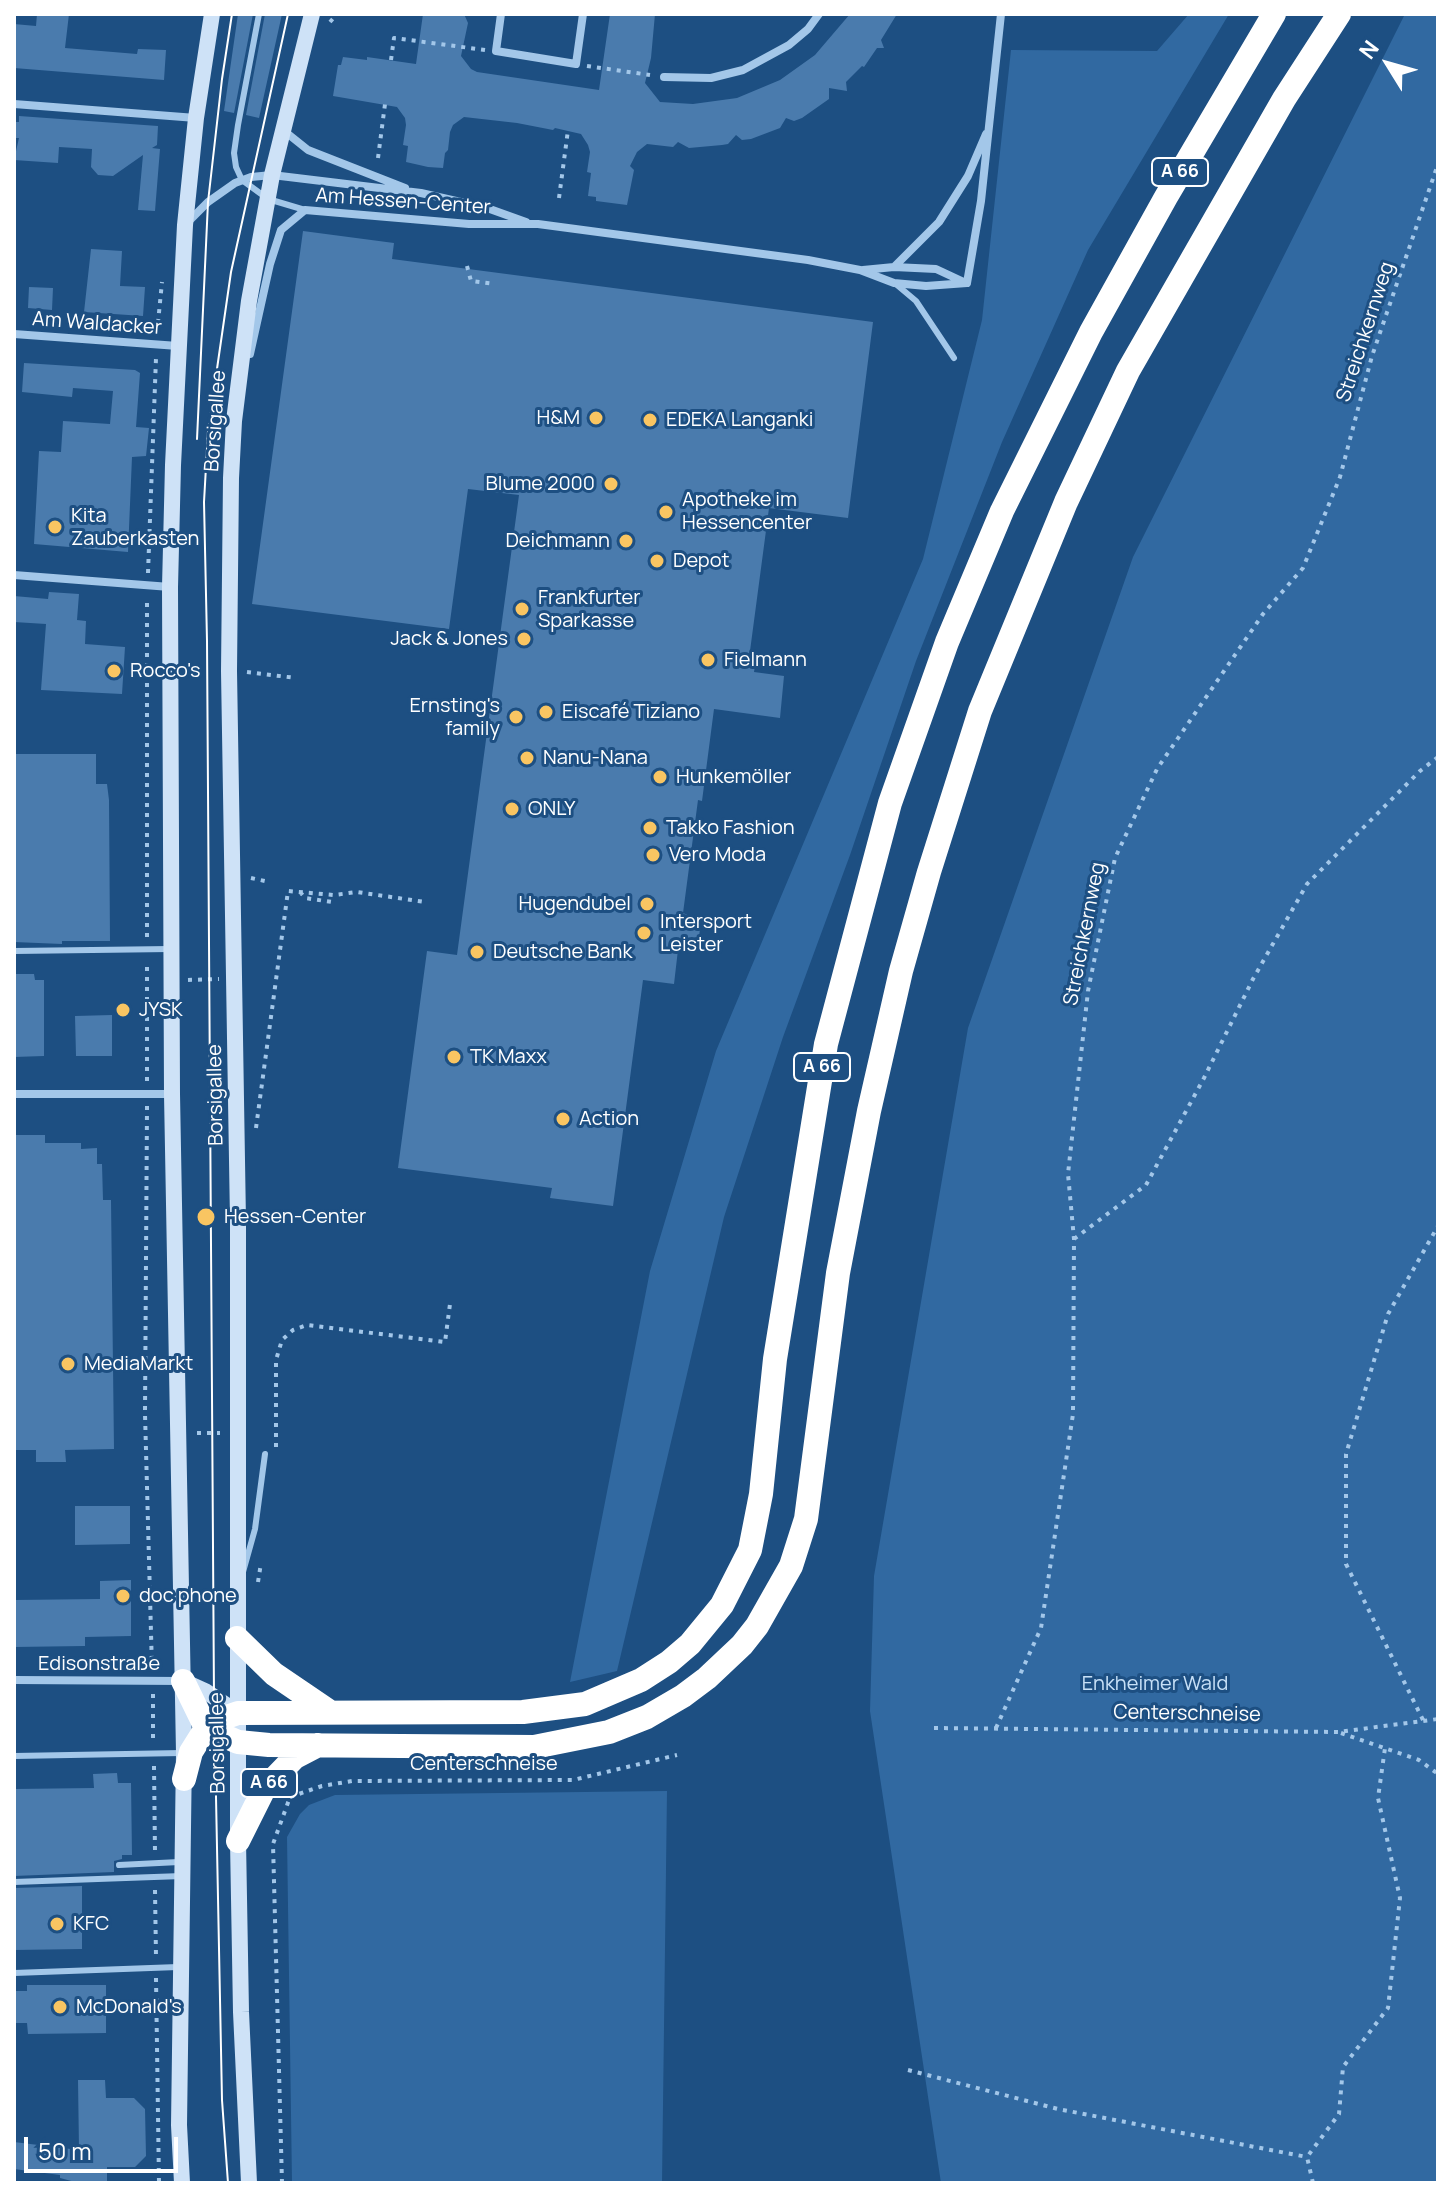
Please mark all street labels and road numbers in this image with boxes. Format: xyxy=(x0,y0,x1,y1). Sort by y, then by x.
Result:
road number: A 66 xyxy=(1152,158,1208,186)
street label: Am Hessen-Center xyxy=(314,184,492,220)
street label: Streichkernweg xyxy=(1332,259,1400,405)
street label: Am Waldacker xyxy=(31,307,163,341)
street label: Borsigallee xyxy=(200,369,232,473)
street label: Streichkernweg xyxy=(1059,860,1111,1008)
street label: Borsigallee xyxy=(203,1044,229,1146)
road number: A 66 xyxy=(794,1053,850,1081)
street label: Edisonstraße xyxy=(38,1652,160,1676)
street label: Borsigallee xyxy=(205,1692,231,1794)
street label: Centerschneise xyxy=(1113,1701,1261,1727)
street label: Centerschneise xyxy=(410,1752,558,1776)
road number: A 66 xyxy=(241,1769,297,1797)

